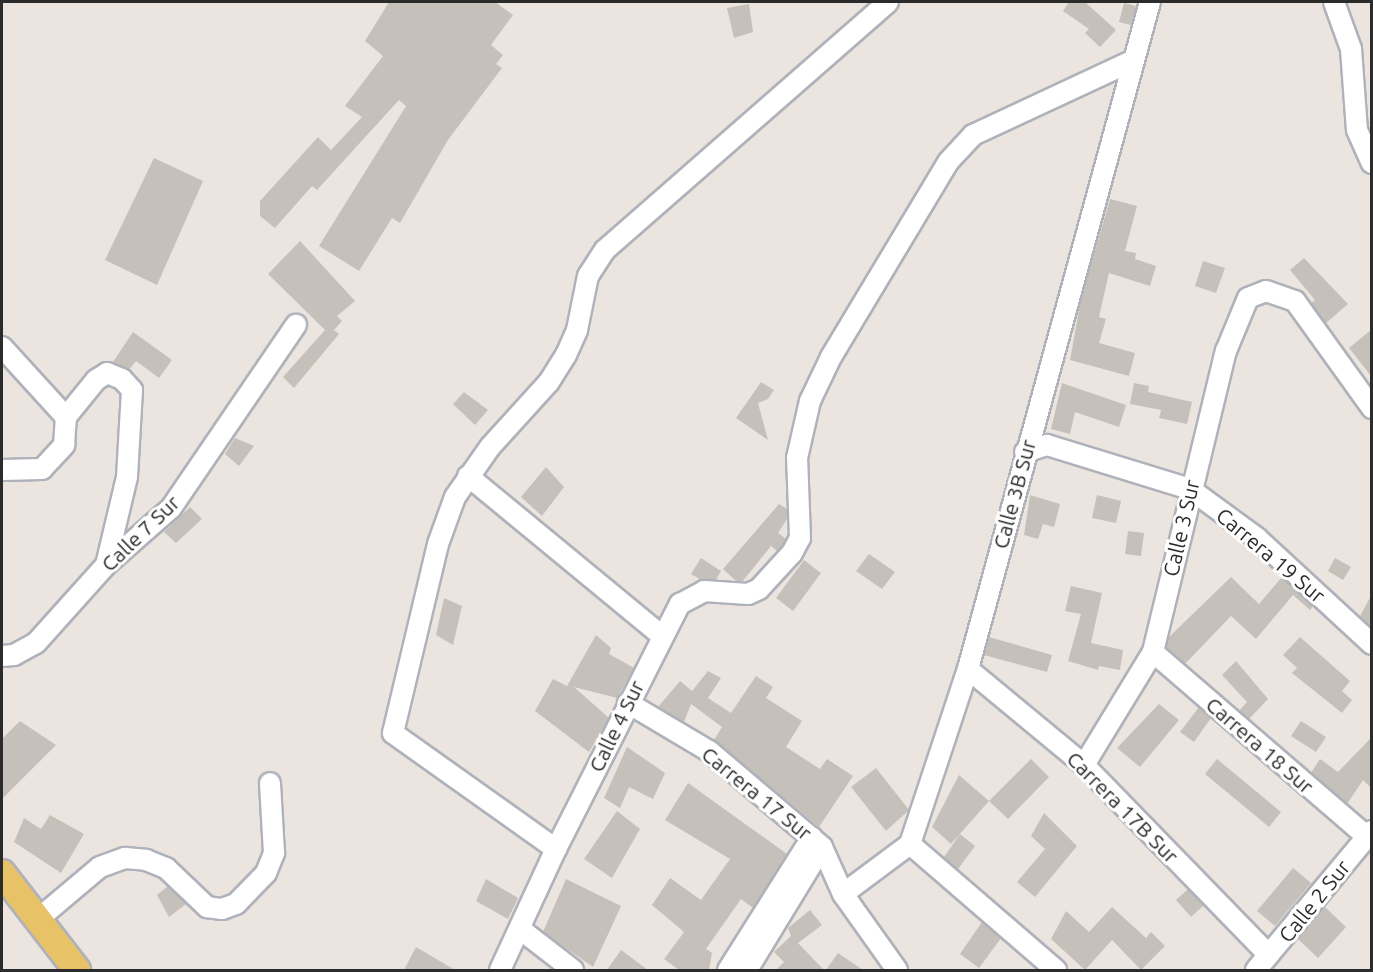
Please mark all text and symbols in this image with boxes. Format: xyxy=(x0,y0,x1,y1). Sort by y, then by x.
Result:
street label: Calle 3B Sur xyxy=(987,437,1041,551)
street label: Calle 3 Sur xyxy=(1158,477,1204,579)
street label: Calle 7 Sur xyxy=(96,490,184,576)
street label: Carrera 19 Sur xyxy=(1212,502,1330,608)
street label: Calle 4 Sur xyxy=(583,676,649,776)
street label: Carrera 18 Sur xyxy=(1201,691,1319,799)
street label: Carrera 17 Sur xyxy=(697,741,817,845)
street label: Carrera 17B Sur xyxy=(1062,746,1184,868)
street label: Calle 2 Sur xyxy=(1273,855,1355,947)

